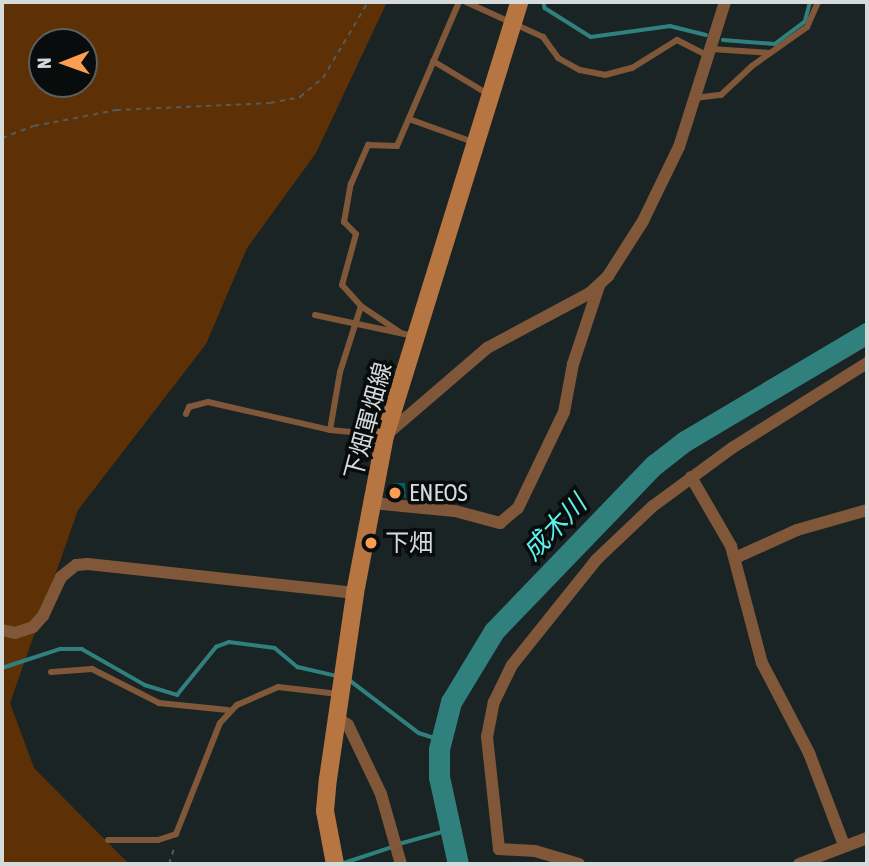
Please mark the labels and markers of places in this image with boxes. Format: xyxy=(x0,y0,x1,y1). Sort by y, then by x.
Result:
place label: ENEOS xyxy=(409,479,468,507)
marker: ENEOS xyxy=(387,485,403,501)
place label: 下畑 xyxy=(385,529,433,557)
marker: 下畑 xyxy=(363,535,379,551)

